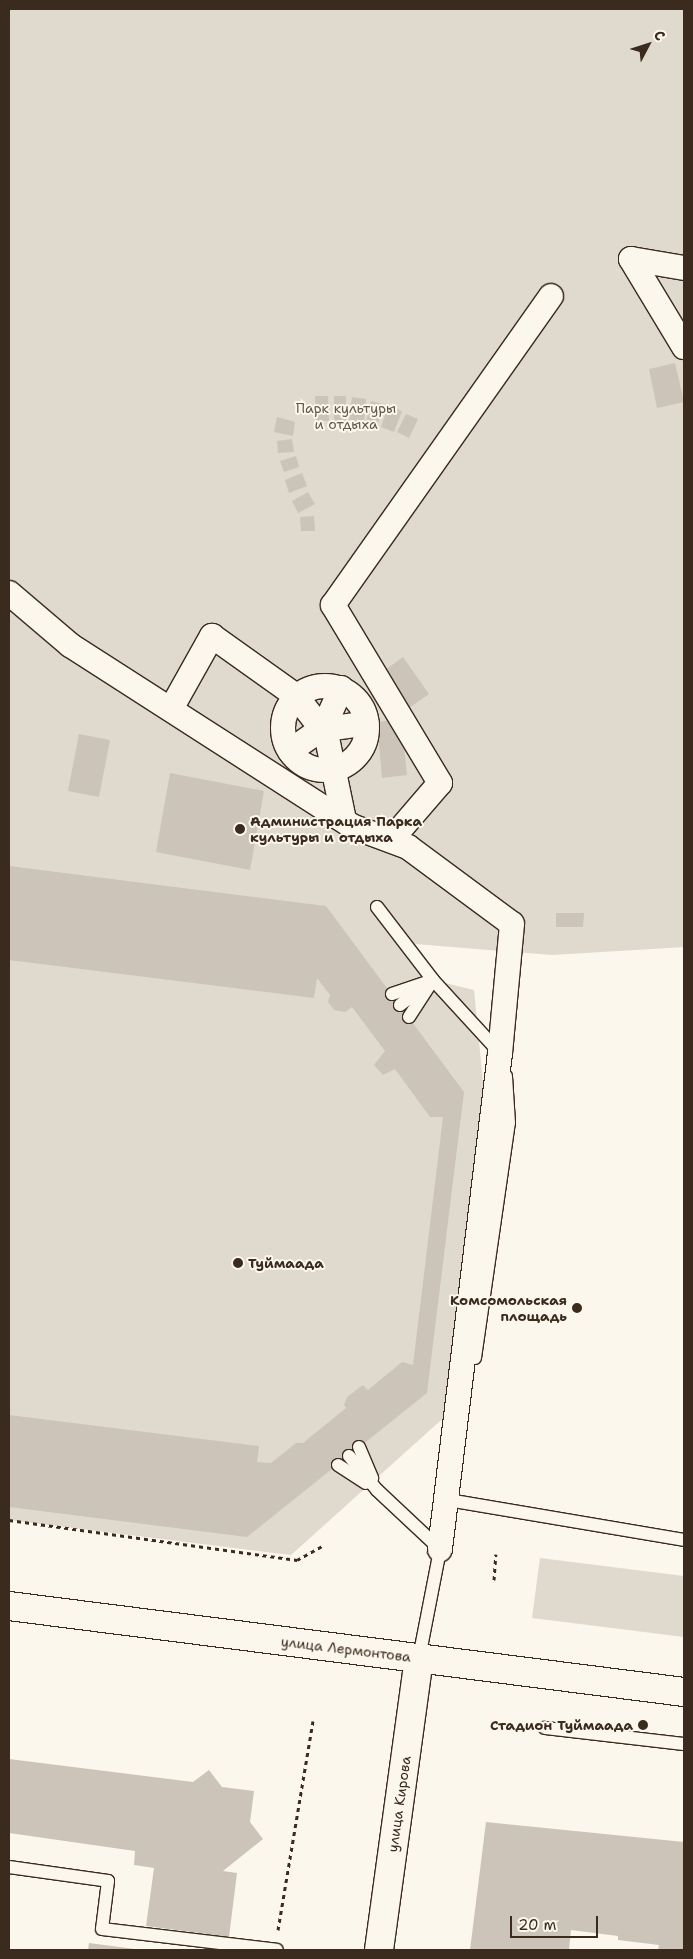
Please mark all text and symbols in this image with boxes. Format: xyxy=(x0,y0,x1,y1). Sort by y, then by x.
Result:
north arrow xyxy=(623,20,673,70)
text: С xyxy=(650,26,669,44)
park label: Парк культуры и отдыха xyxy=(296,400,396,432)
place label: Администрация Парка культуры и отдыха xyxy=(250,813,422,846)
marker: Администрация Парка культуры и отдыха xyxy=(234,823,246,835)
place label: Туймаада xyxy=(248,1255,324,1271)
marker: Туймаада xyxy=(232,1257,244,1269)
place label: Комсомольская площадь xyxy=(450,1292,567,1324)
marker: Комсомольская площадь xyxy=(571,1302,583,1314)
street label: улица Лермонтова xyxy=(280,1633,412,1665)
place label: Стадион Туймаада xyxy=(490,1717,633,1733)
marker: Стадион Туймаада xyxy=(637,1719,649,1731)
street label: улица Кирова xyxy=(384,1755,414,1853)
scale bar xyxy=(513,1906,600,1938)
text: 20 m xyxy=(518,1915,557,1935)

